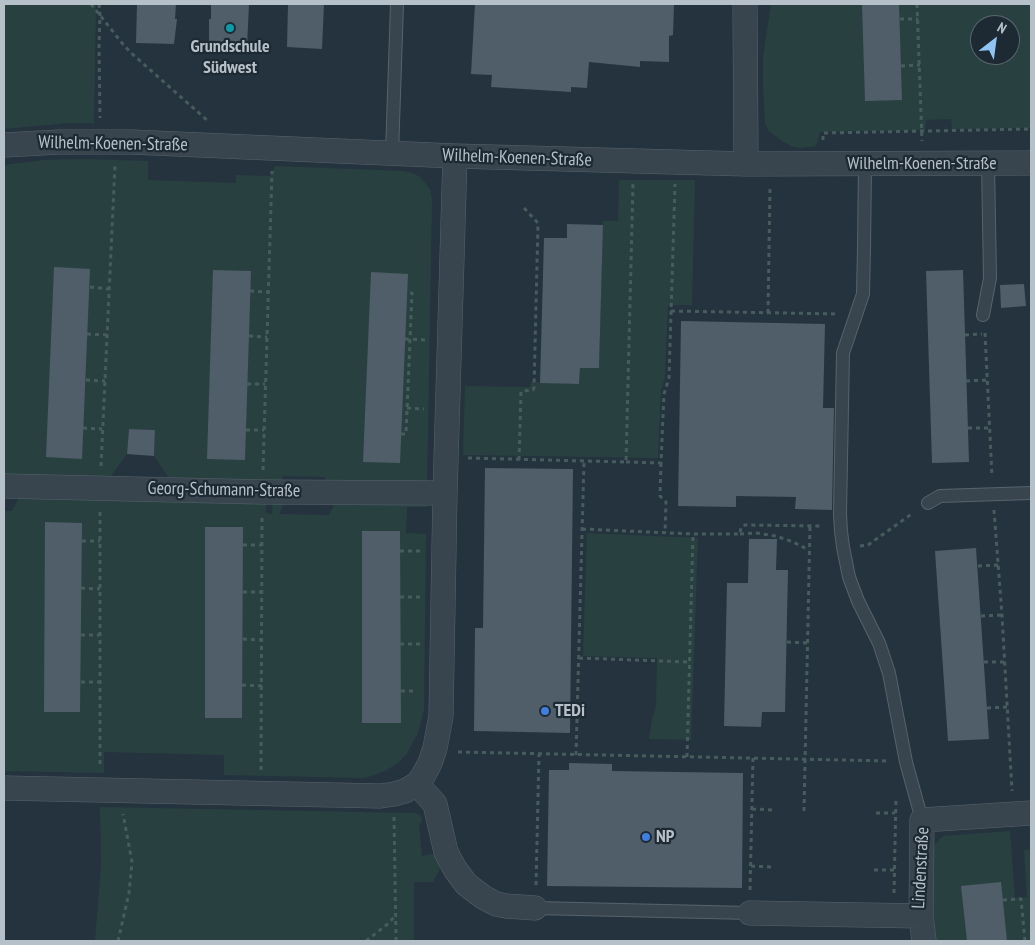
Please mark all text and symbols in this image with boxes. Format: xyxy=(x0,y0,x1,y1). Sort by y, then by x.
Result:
north arrow xyxy=(970,15,1020,65)
text: N xyxy=(994,18,1010,38)
marker: Grundschule Südwest xyxy=(224,22,236,34)
place label: Grundschule Südwest xyxy=(190,36,270,78)
street label: Wilhelm-Koenen-Straße xyxy=(38,132,188,156)
street label: Wilhelm-Koenen-Straße xyxy=(442,145,592,171)
street label: Wilhelm-Koenen-Straße xyxy=(847,153,997,175)
street label: Georg-Schumann-Straße xyxy=(147,478,301,502)
place label: TEDi xyxy=(555,700,585,722)
marker: TEDi xyxy=(539,705,551,717)
place label: NP xyxy=(656,826,674,848)
street label: Lindenstraße xyxy=(908,827,934,909)
marker: NP xyxy=(640,831,652,843)

